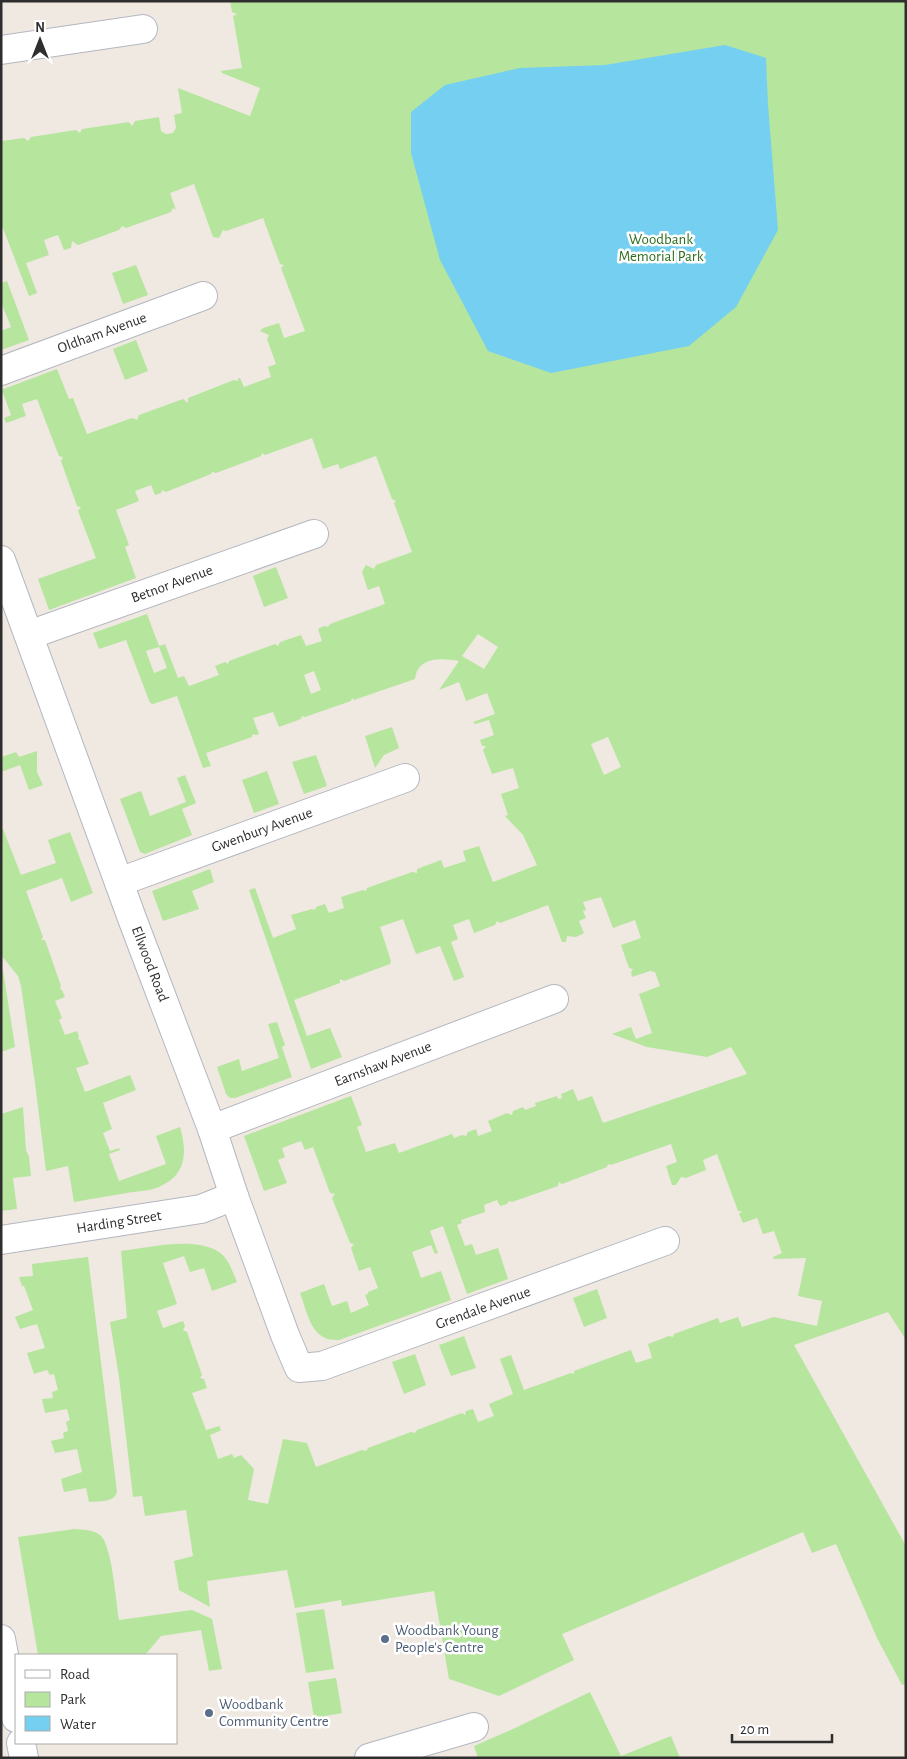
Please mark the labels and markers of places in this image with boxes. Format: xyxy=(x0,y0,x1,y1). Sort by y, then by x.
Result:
place label: Woodbank Young People's Centre xyxy=(395,1623,499,1655)
marker: Woodbank Young People's Centre xyxy=(379,1633,391,1645)
place label: Woodbank Community Centre xyxy=(219,1697,329,1729)
marker: Woodbank Community Centre xyxy=(203,1707,215,1719)

